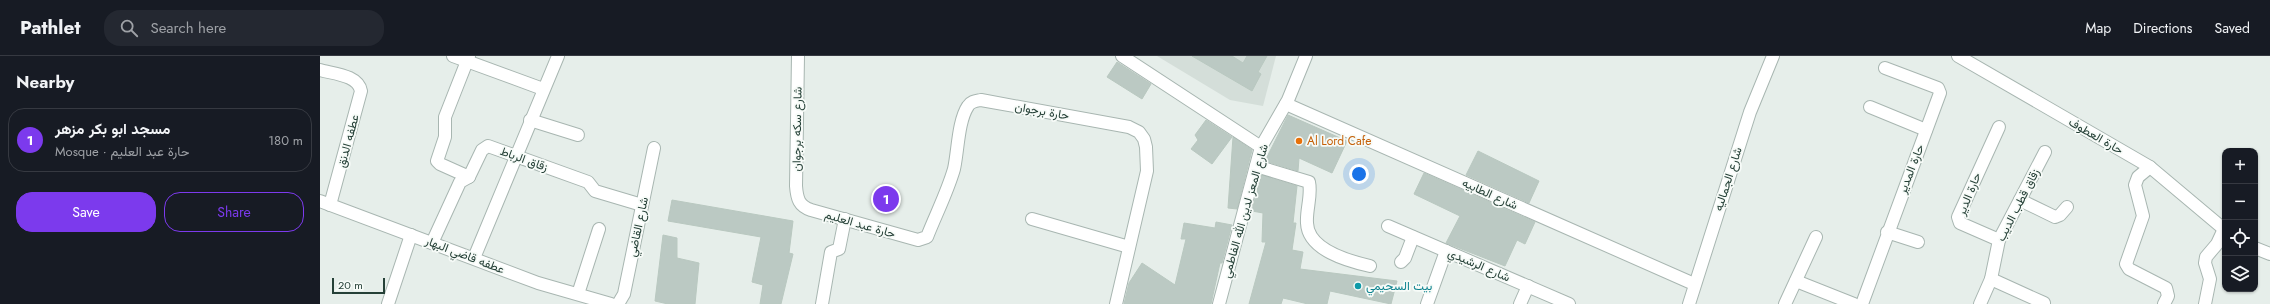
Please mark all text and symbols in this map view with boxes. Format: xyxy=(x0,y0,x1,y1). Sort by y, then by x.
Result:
search box xyxy=(104,10,384,46)
text: Pathlet xyxy=(20,14,80,41)
icon: search xyxy=(118,17,140,39)
text: Search here xyxy=(150,17,226,39)
text: Map xyxy=(2085,18,2111,38)
text: Directions xyxy=(2133,18,2193,38)
text: Saved xyxy=(2215,18,2250,38)
text: Nearby xyxy=(16,70,74,94)
street label: شارع سكه برجوان xyxy=(787,87,807,171)
street label: حارة برجوان xyxy=(1013,97,1071,125)
street label: عطفه الدنق xyxy=(332,112,364,170)
street label: حارة العطوف xyxy=(2065,113,2127,159)
text: مسجد ابو بكر مزهر xyxy=(55,118,171,140)
text: 1 xyxy=(27,131,33,150)
text: 180 m xyxy=(268,131,303,150)
place label: Al Lord Cafe xyxy=(1307,132,1371,150)
marker: Al Lord Cafe xyxy=(1294,136,1304,146)
text: Mosque · حارة عبد العليم xyxy=(55,142,189,161)
street label: زقاق الرباط xyxy=(497,142,551,176)
street label: شارع المعز لدين الله الفاطمي xyxy=(1217,142,1274,281)
street label: حارة المدير xyxy=(1893,142,1929,197)
street label: شارع الجماليه xyxy=(1709,145,1747,213)
map controls xyxy=(2222,148,2258,292)
button: + xyxy=(2222,148,2258,184)
your location xyxy=(1349,164,1369,184)
street label: زقاق قطب الديب xyxy=(1992,165,2044,245)
street label: حارة الدير xyxy=(1952,170,1986,219)
street label: شارع الطابيه xyxy=(1459,174,1521,214)
pin: 1 xyxy=(873,184,899,214)
button: − xyxy=(2222,184,2258,220)
button: Save xyxy=(16,192,156,232)
button: Share xyxy=(164,192,304,232)
street label: شارع القاضي xyxy=(623,195,654,259)
street label: حارة عبد العليم xyxy=(823,205,897,243)
button: locate xyxy=(2222,220,2258,256)
street label: عطفه قاضي البهار xyxy=(421,231,507,279)
street label: شارع الرشيدي xyxy=(1445,244,1513,287)
button: layers xyxy=(2222,256,2258,292)
scale bar xyxy=(332,276,385,295)
text: 20 m xyxy=(338,277,363,293)
place label: بيت السحيمي xyxy=(1366,277,1432,296)
marker: بيت السحيمي xyxy=(1353,281,1363,291)

